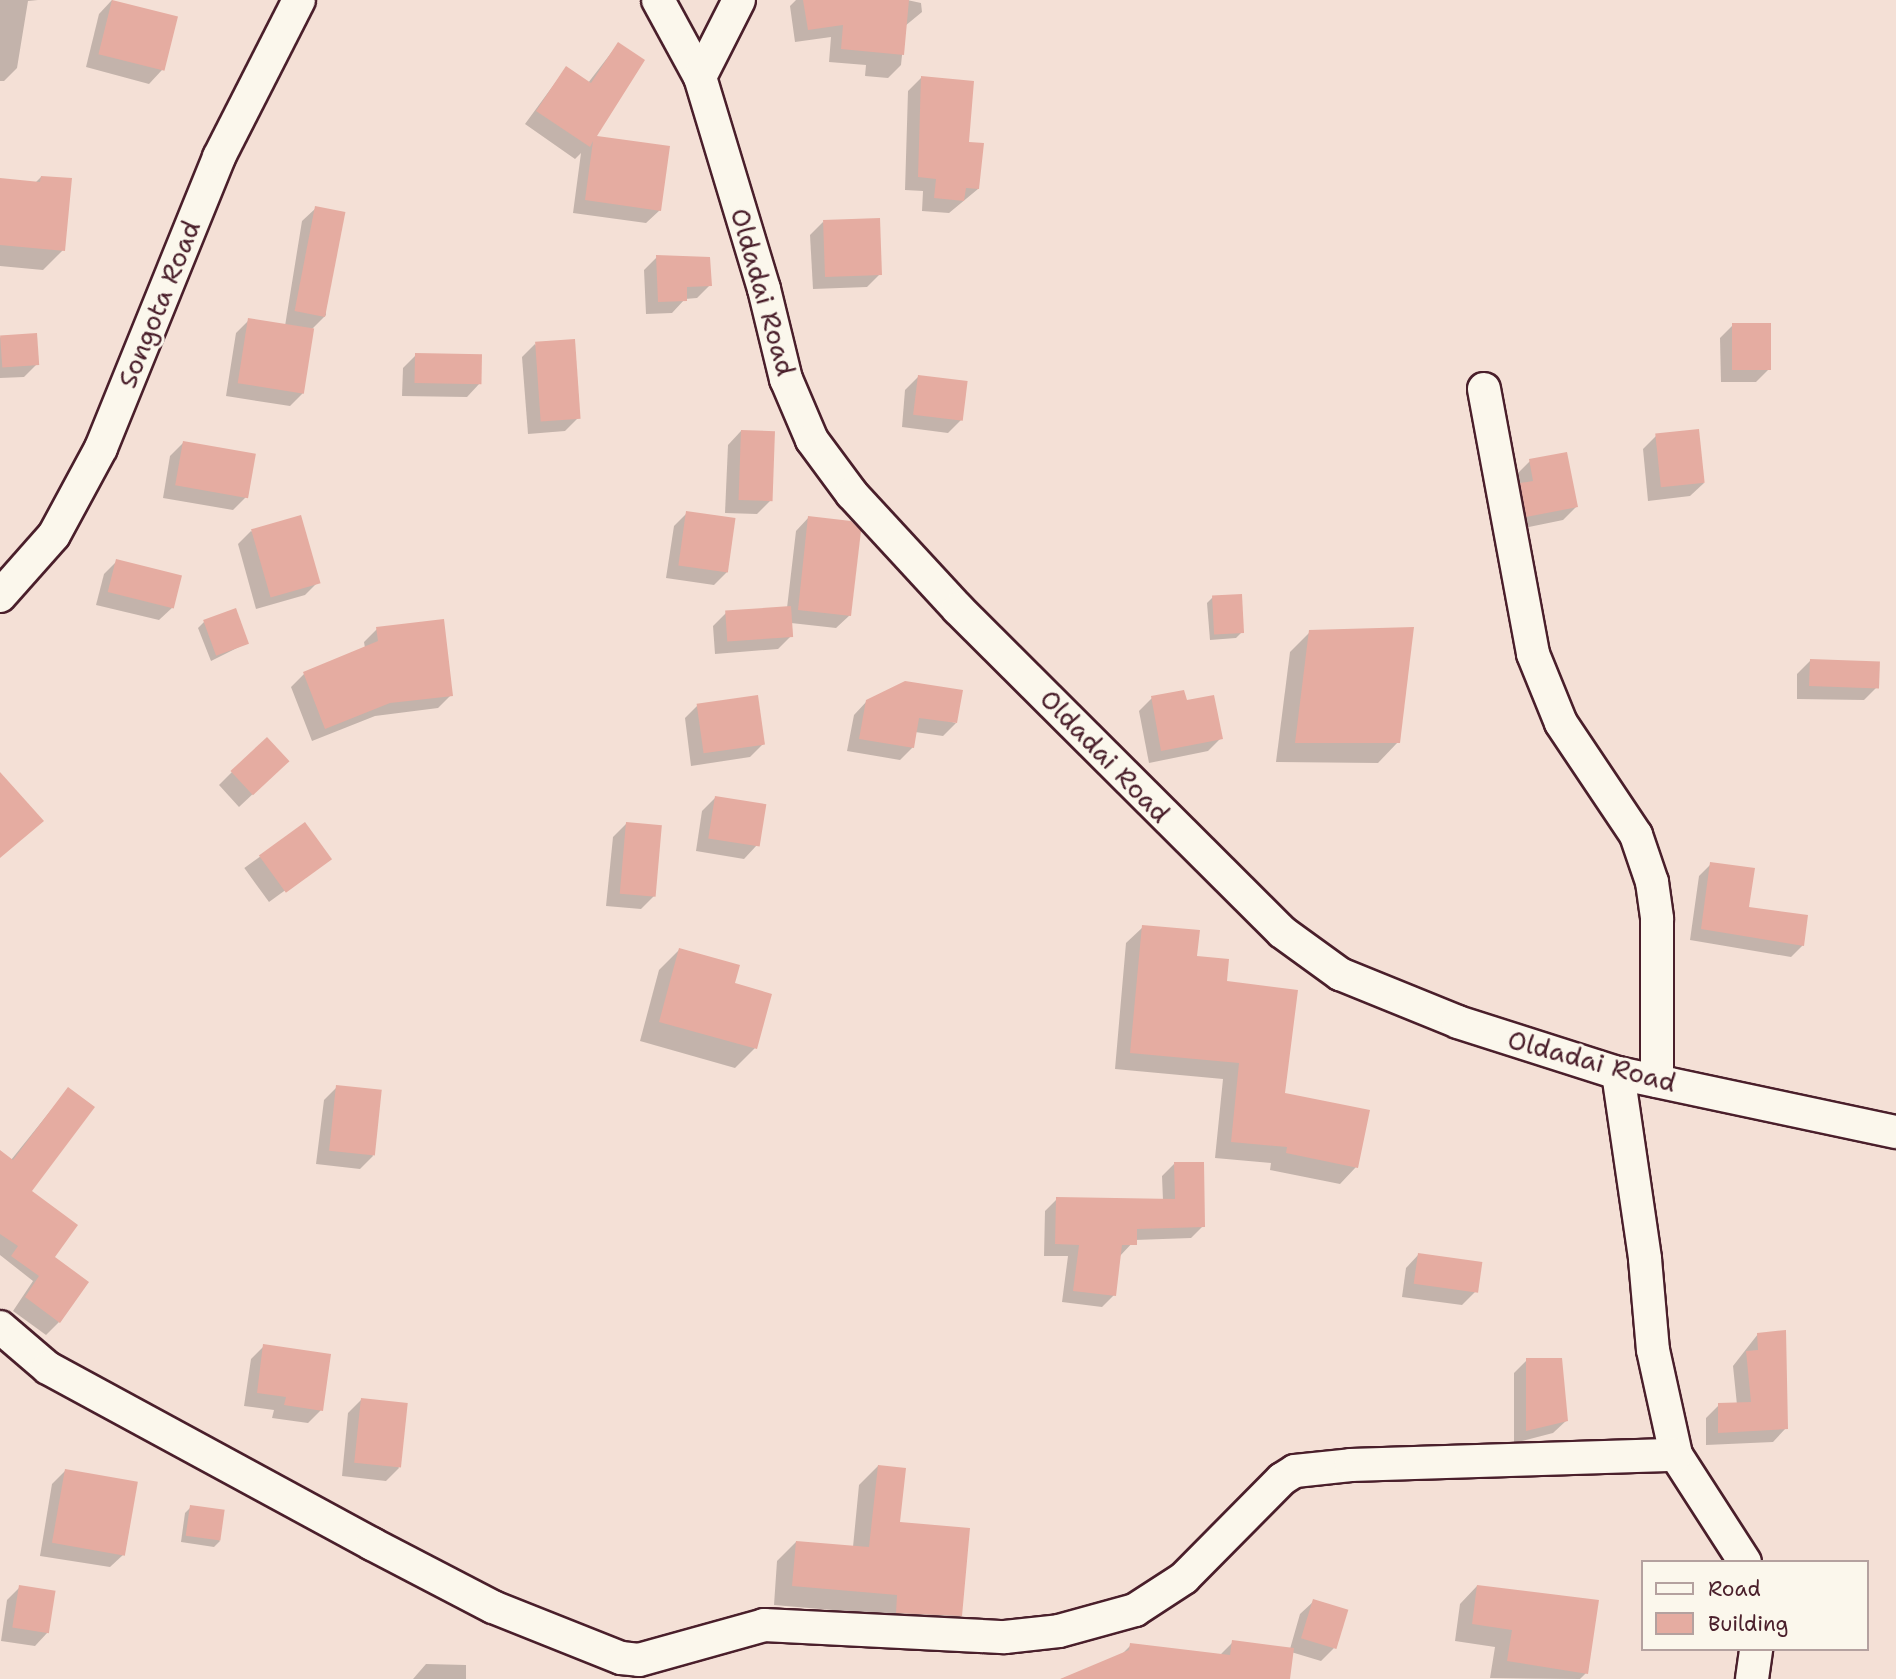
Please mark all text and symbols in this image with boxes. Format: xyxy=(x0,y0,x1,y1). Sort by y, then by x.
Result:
street label: Oldadai Road xyxy=(724,205,802,379)
street label: Songota Road xyxy=(111,216,207,392)
street label: Oldadai Road xyxy=(1034,683,1176,829)
street label: Oldadai Road xyxy=(1504,1024,1680,1098)
legend xyxy=(1640,1560,1868,1651)
text: Road xyxy=(1708,1575,1761,1603)
text: Building xyxy=(1708,1610,1788,1638)

